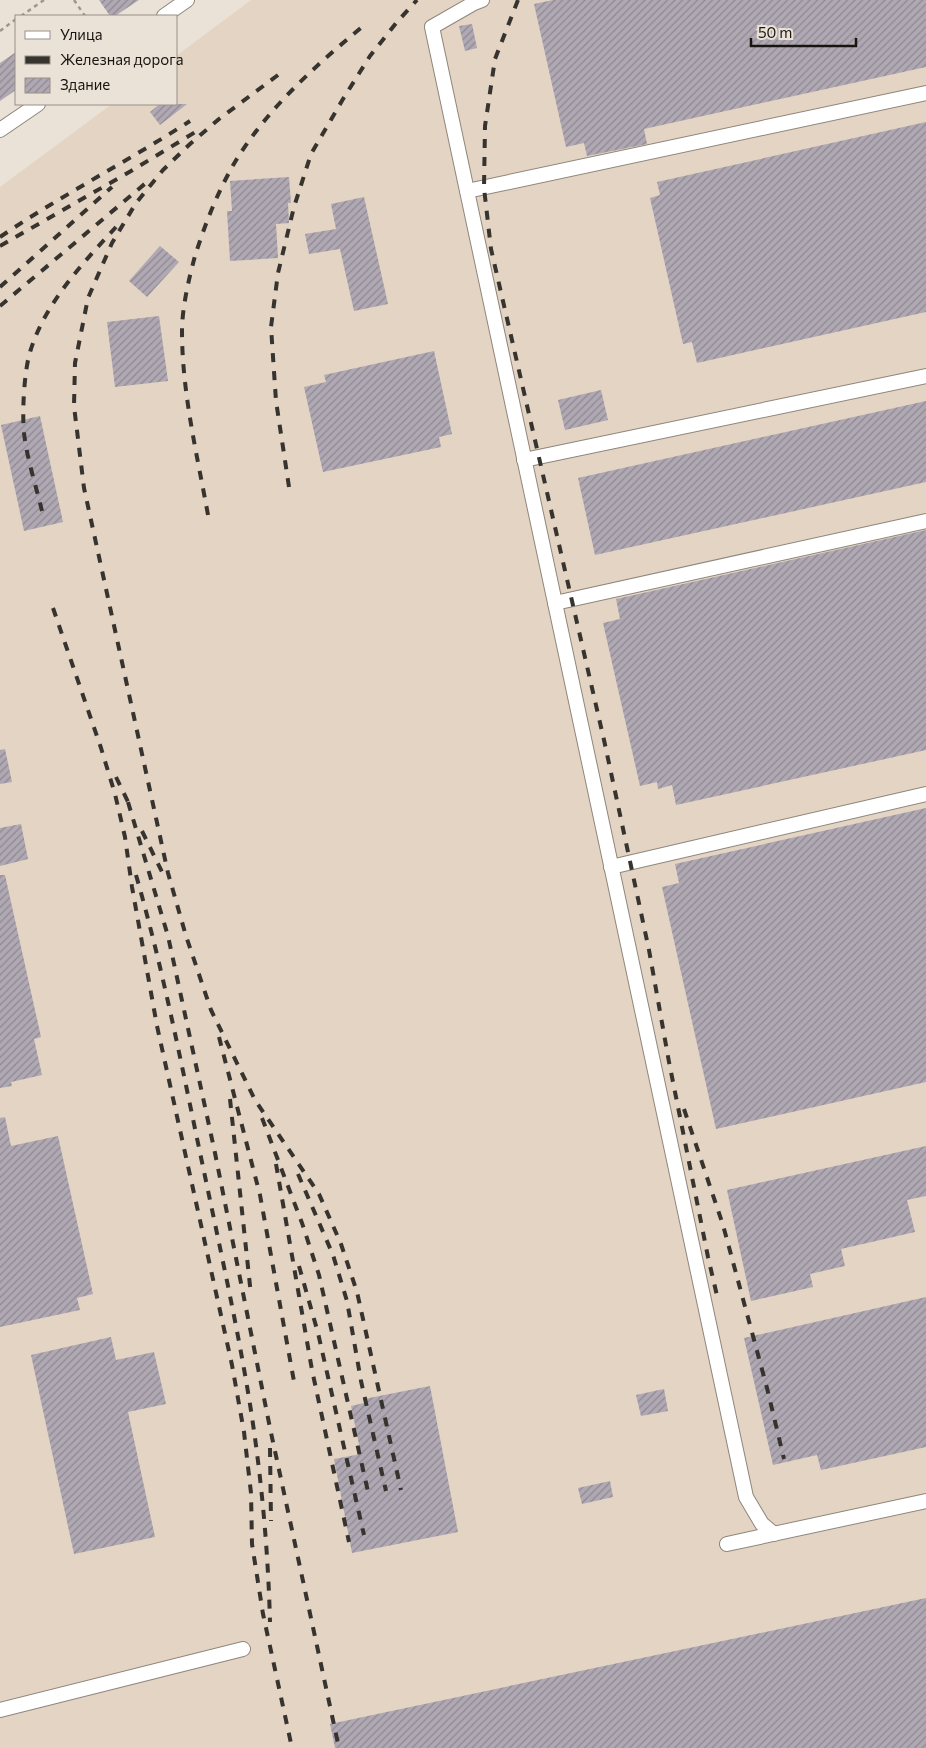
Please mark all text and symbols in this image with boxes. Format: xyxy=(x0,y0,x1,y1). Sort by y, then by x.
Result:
legend xyxy=(15,15,178,105)
scale bar xyxy=(751,15,856,47)
text: 50 m xyxy=(758,23,792,41)
text: Улица xyxy=(60,25,102,43)
text: Железная дорога xyxy=(60,50,184,68)
text: Здание xyxy=(60,75,110,93)

